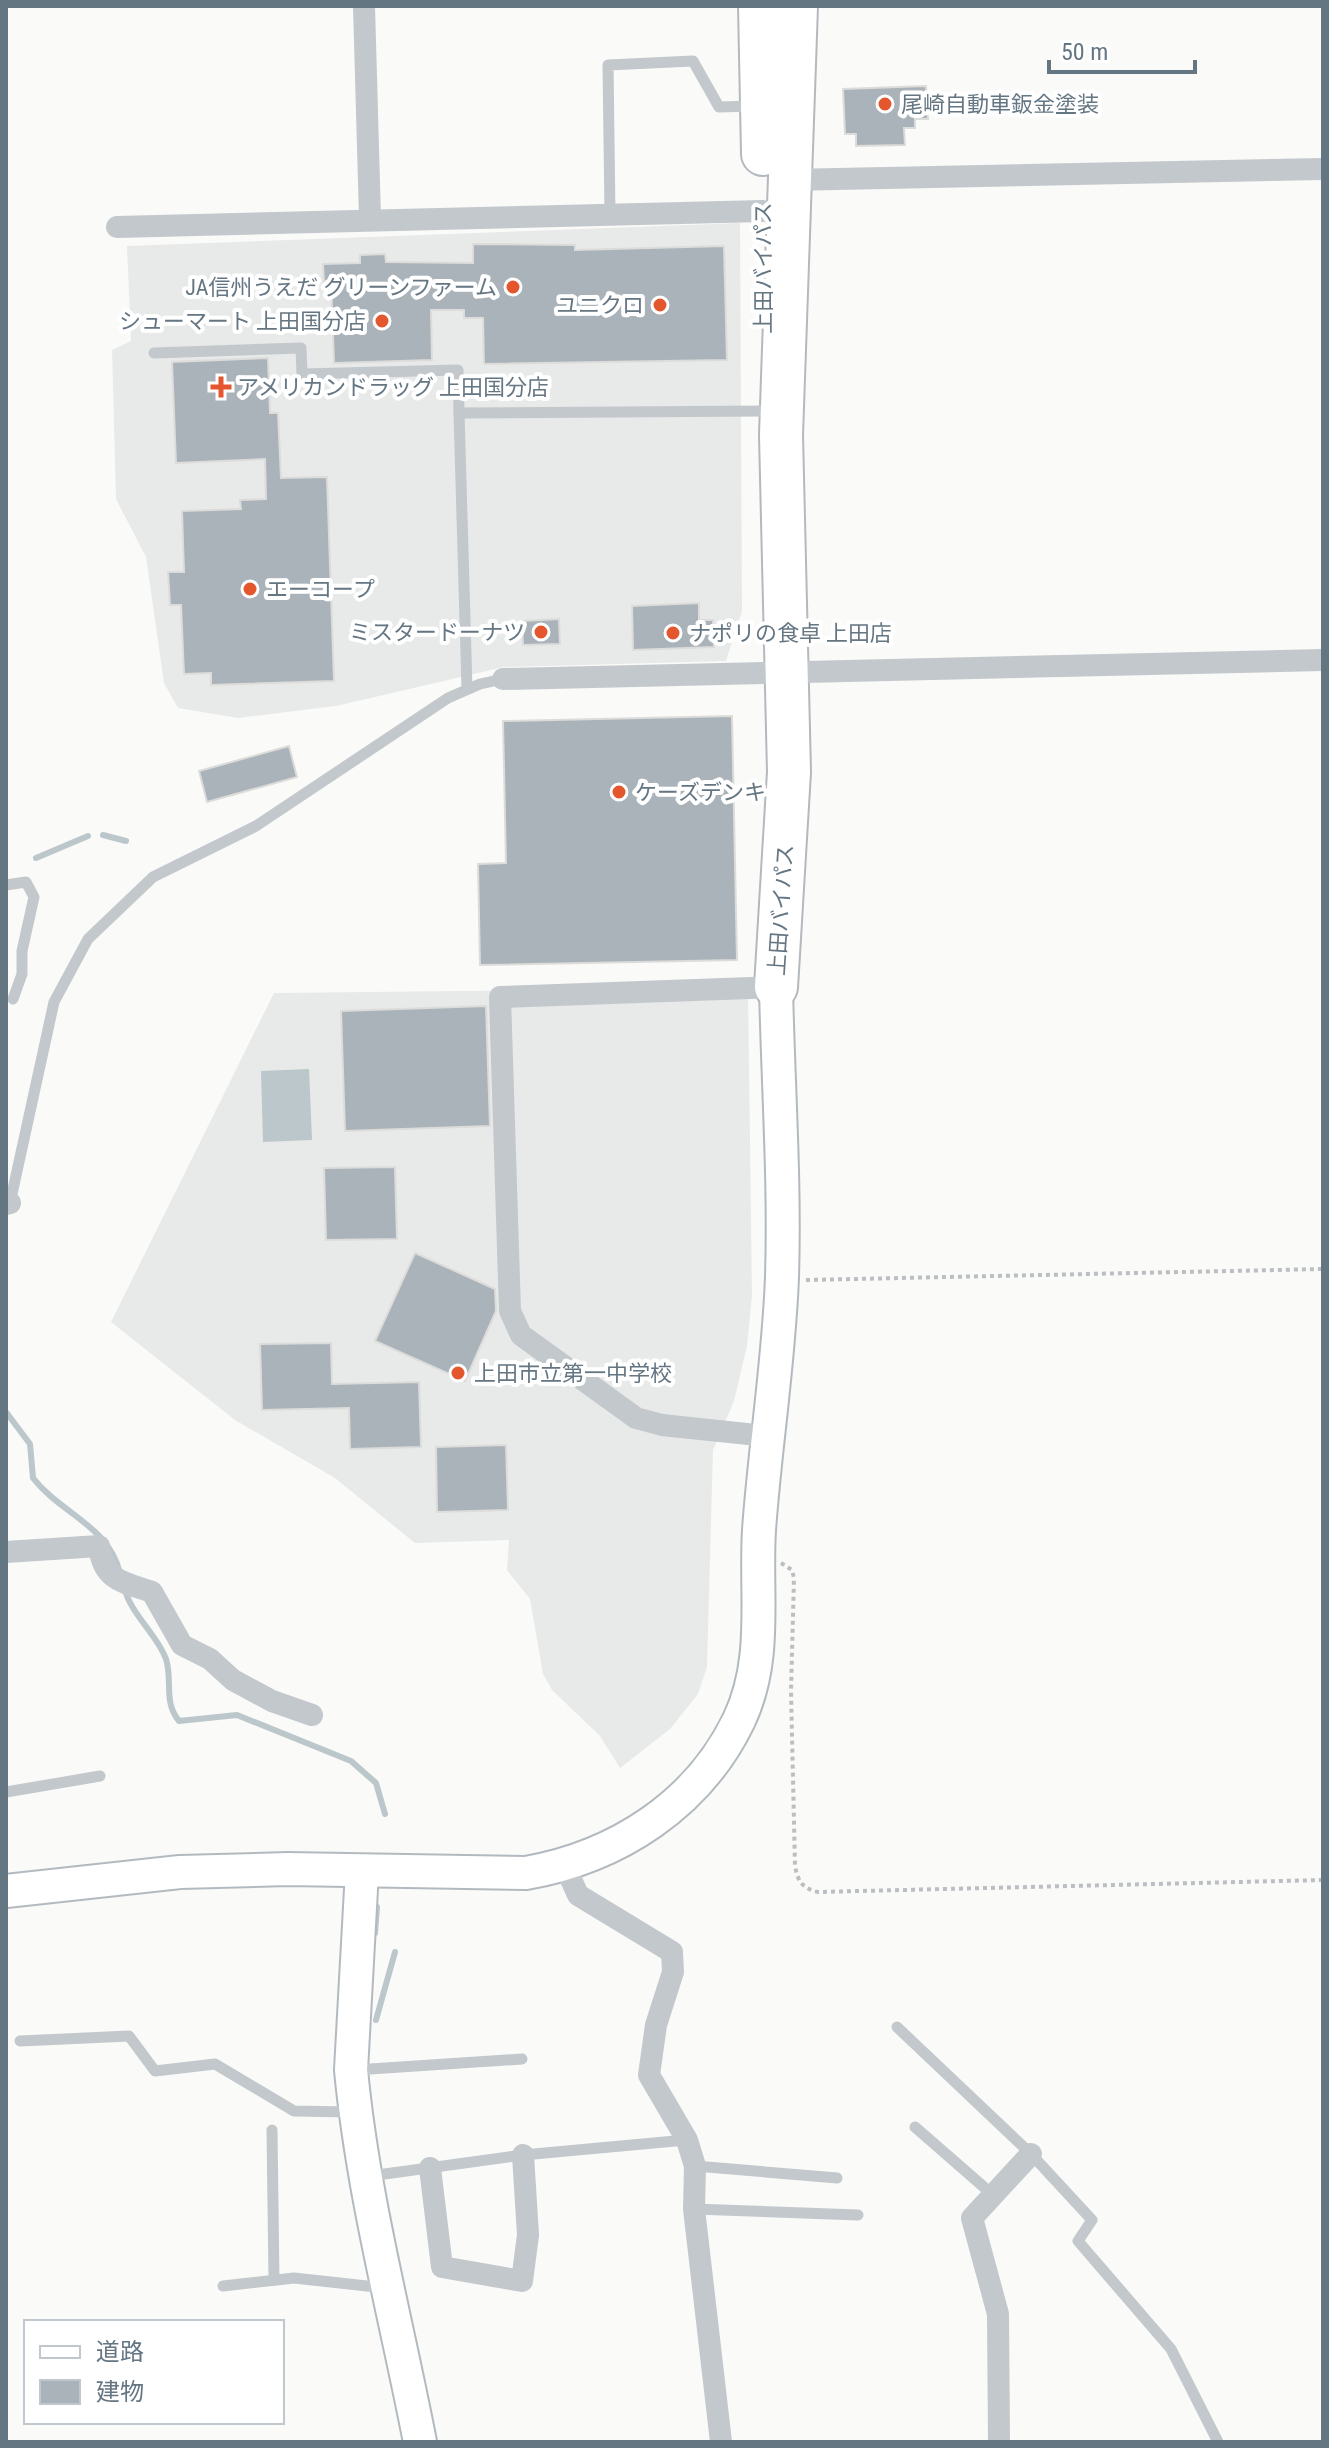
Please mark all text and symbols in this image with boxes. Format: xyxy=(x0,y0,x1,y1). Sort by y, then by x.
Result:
scale bar xyxy=(1049,24,1195,74)
text: 50 m xyxy=(1061,38,1108,66)
place label: 尾崎自動車鈑金塗装 xyxy=(901,92,1099,117)
marker: 尾崎自動車鈑金塗装 xyxy=(876,95,894,113)
street label: 上田バイパス xyxy=(751,202,776,334)
place label: JA信州うえだ グリーンファーム xyxy=(185,275,497,300)
marker: JA信州うえだ グリーンファーム xyxy=(504,278,522,296)
place label: ユニクロ xyxy=(556,293,644,318)
marker: ユニクロ xyxy=(651,296,669,314)
place label: シューマート 上田国分店 xyxy=(119,309,366,334)
marker: シューマート 上田国分店 xyxy=(373,312,391,330)
place label: アメリカンドラッグ 上田国分店 xyxy=(237,375,549,400)
marker: アメリカンドラッグ 上田国分店 xyxy=(212,378,230,396)
place label: エーコープ xyxy=(266,577,375,602)
marker: エーコープ xyxy=(241,580,259,598)
place label: ミスタードーナツ xyxy=(349,620,525,645)
place label: ナポリの食卓 上田店 xyxy=(689,621,892,646)
marker: ミスタードーナツ xyxy=(532,623,550,641)
marker: ナポリの食卓 上田店 xyxy=(664,624,682,642)
place label: ケーズデンキ xyxy=(635,780,766,805)
marker: ケーズデンキ xyxy=(610,783,628,801)
street label: 上田バイパス xyxy=(764,844,798,976)
place label: 上田市立第一中学校 xyxy=(474,1361,672,1386)
marker: 上田市立第一中学校 xyxy=(449,1364,467,1382)
legend xyxy=(24,2320,284,2424)
text: 道路 xyxy=(96,2338,144,2366)
text: 建物 xyxy=(96,2378,144,2406)

